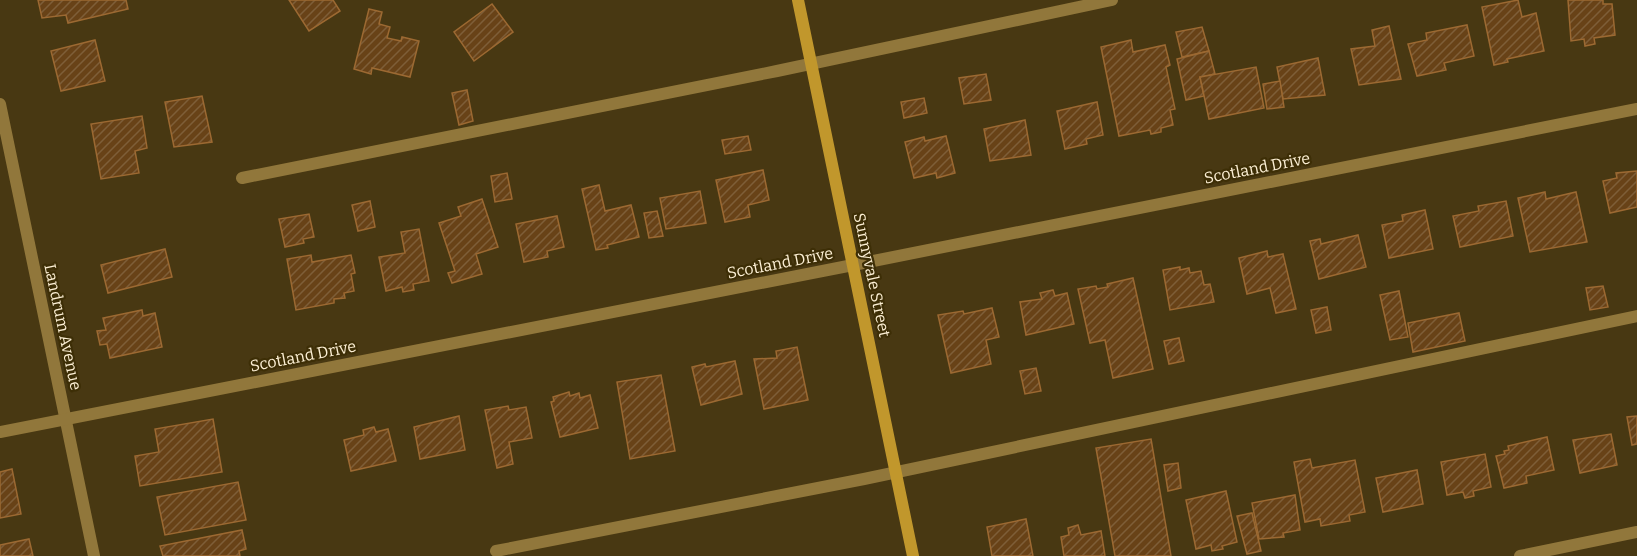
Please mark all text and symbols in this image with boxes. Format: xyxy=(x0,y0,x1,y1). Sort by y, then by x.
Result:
street label: Scotland Drive xyxy=(1202,148,1312,188)
street label: Sunnyvale Street xyxy=(850,211,894,339)
street label: Scotland Drive xyxy=(725,243,835,283)
street label: Landrum Avenue xyxy=(40,262,86,392)
street label: Scotland Drive xyxy=(248,336,358,376)

